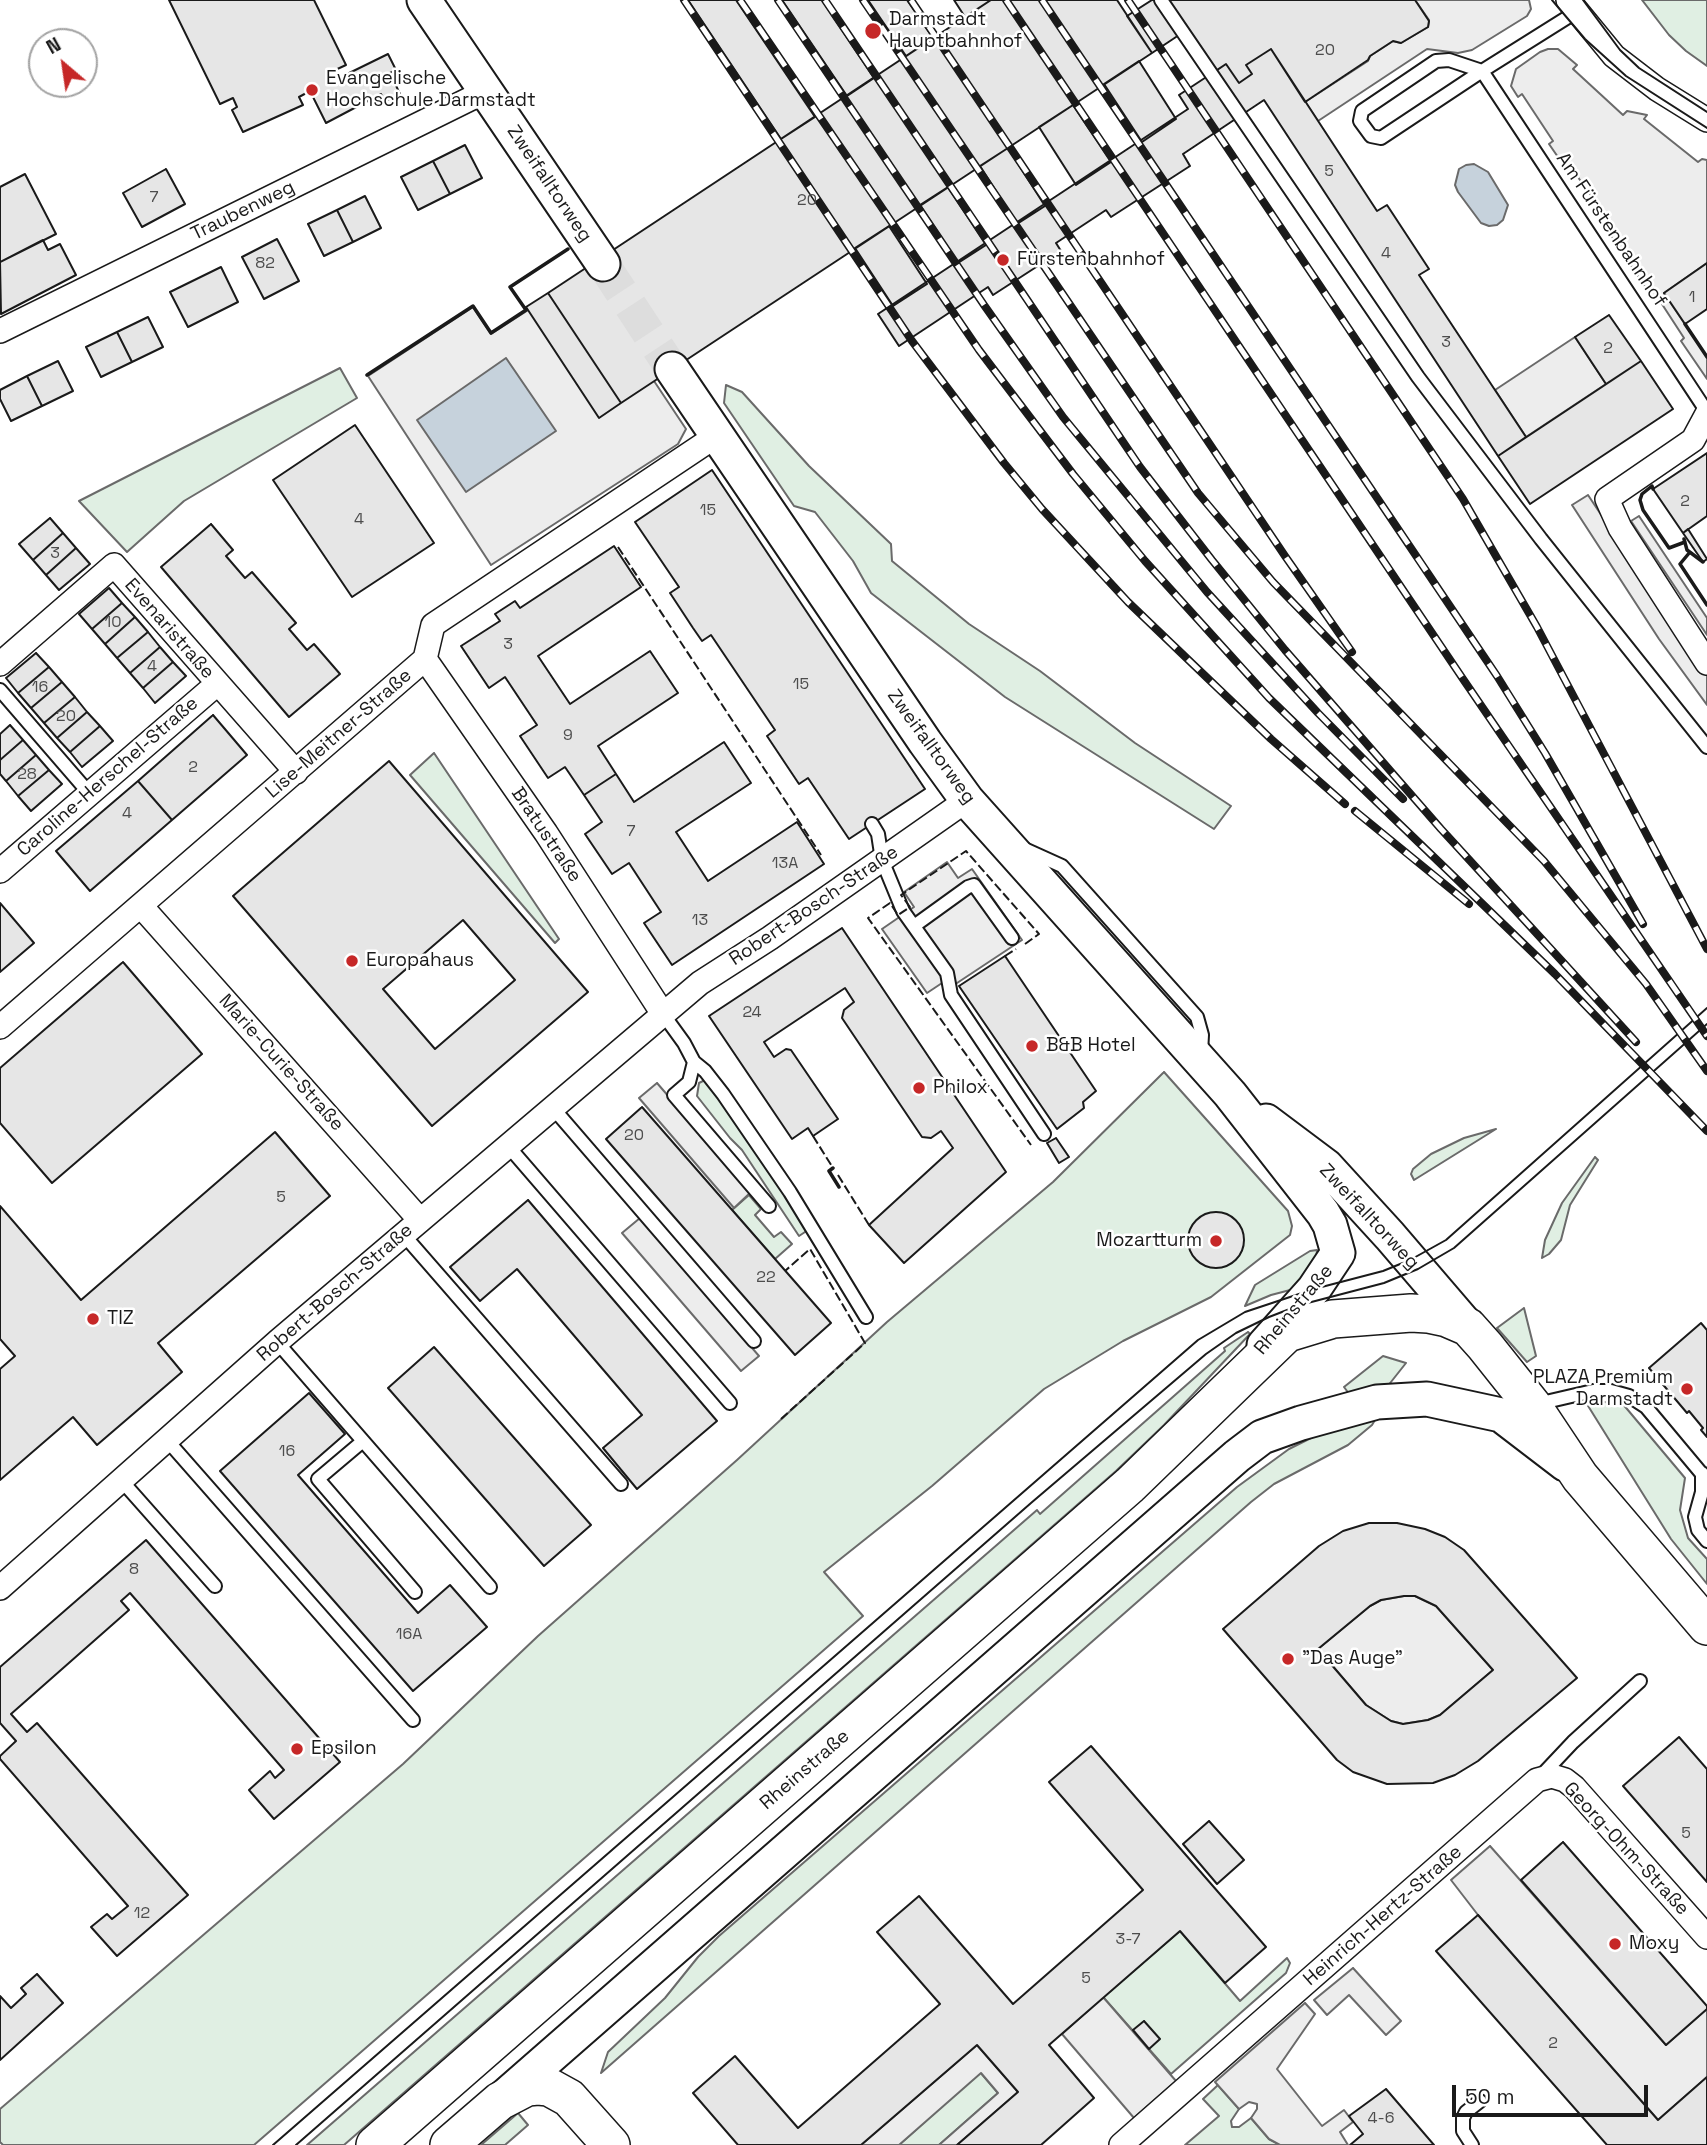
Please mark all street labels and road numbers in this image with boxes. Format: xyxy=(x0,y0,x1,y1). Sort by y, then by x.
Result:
street label: Zweifalltorweg xyxy=(502,121,596,247)
street label: Am Fürstenbahnhof xyxy=(1551,149,1671,311)
street label: Traubenweg xyxy=(187,176,299,246)
street label: Evenaristraße xyxy=(119,574,219,684)
street label: Lise-Meitner-Straße xyxy=(261,664,417,804)
street label: Zweifalltorweg xyxy=(882,685,980,809)
street label: Caroline-Herschel-Straße xyxy=(13,692,203,862)
street label: Bratustraße xyxy=(506,783,586,887)
street label: Robert-Bosch-Straße xyxy=(725,841,903,971)
street label: Marie-Curie-Straße xyxy=(214,990,348,1136)
street label: Zweifalltorweg xyxy=(1314,1160,1424,1274)
street label: Robert-Bosch-Straße xyxy=(253,1219,417,1367)
street label: Rheinstraße xyxy=(1250,1260,1338,1360)
street label: Rheinstraße xyxy=(756,1725,854,1815)
street label: Georg-Ohm-Straße xyxy=(1558,1778,1694,1920)
street label: Heinrich-Hertz-Straße xyxy=(1299,1841,1467,1991)

